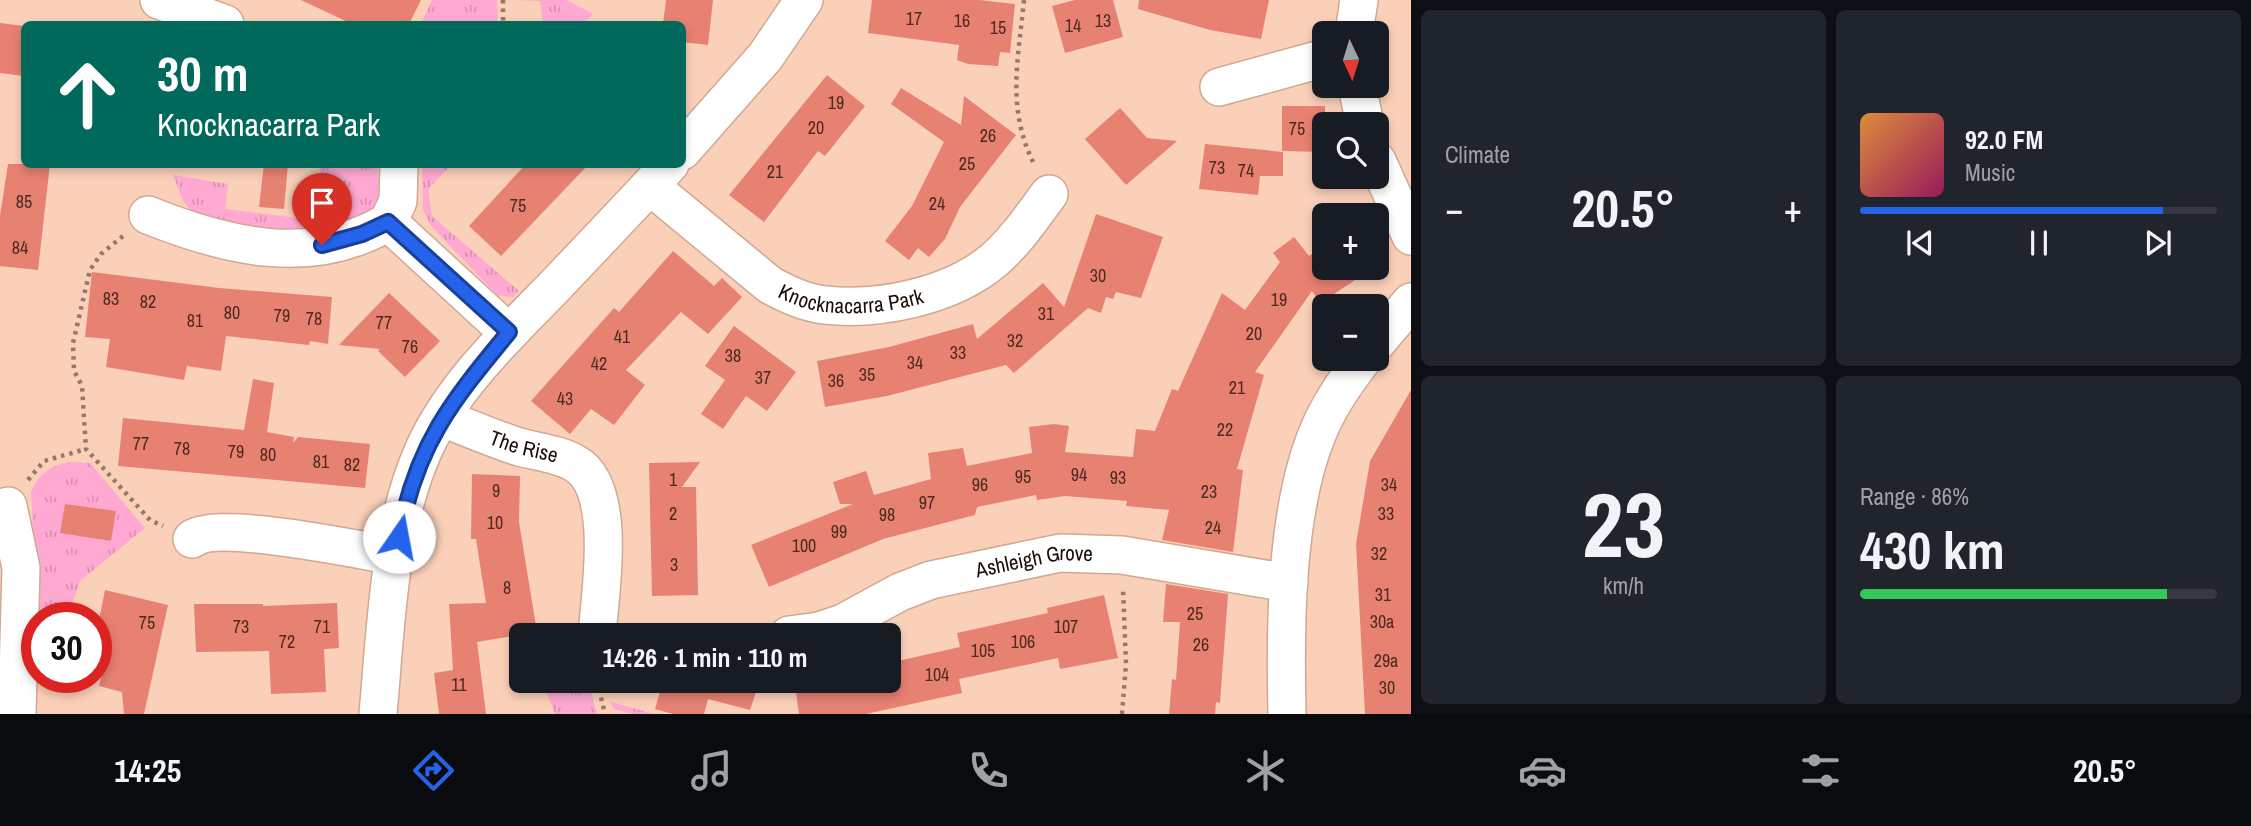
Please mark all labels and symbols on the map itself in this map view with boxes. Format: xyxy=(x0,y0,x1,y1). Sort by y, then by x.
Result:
house number: 17 xyxy=(906,6,922,31)
house number: 16 xyxy=(954,8,970,33)
house number: 13 xyxy=(1095,8,1111,33)
house number: 14 xyxy=(1065,13,1081,38)
house number: 15 xyxy=(990,15,1006,40)
north arrow xyxy=(1312,21,1390,98)
house number: 19 xyxy=(828,90,844,115)
house number: 20 xyxy=(808,115,824,140)
house number: 75 xyxy=(1289,116,1305,141)
house number: 26 xyxy=(980,123,996,148)
house number: 25 xyxy=(959,151,975,176)
house number: 73 xyxy=(1209,155,1225,180)
house number: 74 xyxy=(1238,158,1254,183)
house number: 21 xyxy=(767,159,784,184)
pin xyxy=(292,173,352,245)
house number: 85 xyxy=(16,189,32,214)
house number: 24 xyxy=(929,191,945,216)
house number: 75 xyxy=(510,193,526,218)
house number: 84 xyxy=(12,235,28,260)
house number: 30 xyxy=(1090,263,1106,288)
street label: Knocknacarra Park xyxy=(774,277,927,320)
house number: 83 xyxy=(103,286,119,311)
house number: 19 xyxy=(1271,287,1287,312)
house number: 82 xyxy=(140,289,156,314)
house number: 80 xyxy=(224,300,240,325)
house number: 31 xyxy=(1038,301,1055,326)
house number: 79 xyxy=(274,303,290,328)
house number: 78 xyxy=(306,306,322,331)
house number: 81 xyxy=(187,308,204,333)
house number: 77 xyxy=(376,310,392,335)
house number: 20 xyxy=(1246,321,1262,346)
house number: 41 xyxy=(614,324,631,349)
house number: 32 xyxy=(1007,328,1023,353)
house number: 76 xyxy=(402,334,418,359)
house number: 33 xyxy=(950,340,966,365)
house number: 38 xyxy=(725,343,741,368)
house number: 34 xyxy=(907,350,923,375)
house number: 42 xyxy=(591,351,607,376)
house number: 35 xyxy=(859,362,875,387)
house number: 37 xyxy=(755,365,771,390)
house number: 36 xyxy=(828,368,844,393)
house number: 21 xyxy=(1229,375,1246,400)
house number: 43 xyxy=(557,386,573,411)
house number: 22 xyxy=(1217,417,1233,442)
street label: The Rise xyxy=(486,423,561,469)
house number: 77 xyxy=(133,431,149,456)
house number: 78 xyxy=(174,436,190,461)
house number: 79 xyxy=(228,439,244,464)
house number: 80 xyxy=(260,442,276,467)
house number: 81 xyxy=(313,449,330,474)
house number: 82 xyxy=(344,452,360,477)
house number: 94 xyxy=(1071,462,1087,487)
house number: 95 xyxy=(1015,464,1031,489)
house number: 93 xyxy=(1110,465,1126,490)
house number: 1 xyxy=(669,467,678,492)
house number: 96 xyxy=(972,472,988,497)
house number: 34 xyxy=(1381,472,1397,497)
house number: 9 xyxy=(492,478,500,503)
house number: 23 xyxy=(1201,479,1217,504)
house number: 97 xyxy=(919,490,935,515)
position arrow xyxy=(362,500,436,574)
house number: 2 xyxy=(669,501,677,526)
house number: 33 xyxy=(1378,501,1394,526)
house number: 98 xyxy=(879,502,895,527)
house number: 10 xyxy=(487,510,503,535)
house number: 24 xyxy=(1205,515,1221,540)
house number: 99 xyxy=(831,519,847,544)
house number: 100 xyxy=(792,533,816,558)
street label: Ashleigh Grove xyxy=(972,538,1093,585)
house number: 32 xyxy=(1371,541,1387,566)
house number: 3 xyxy=(670,552,678,577)
house number: 8 xyxy=(503,575,511,600)
house number: 31 xyxy=(1375,582,1392,607)
house number: 25 xyxy=(1187,601,1203,626)
speed limit sign: 30 xyxy=(21,602,112,693)
house number: 30a xyxy=(1370,609,1394,634)
house number: 75 xyxy=(139,610,155,635)
house number: 73 xyxy=(233,614,249,639)
house number: 71 xyxy=(314,614,331,639)
house number: 107 xyxy=(1054,614,1078,639)
house number: 72 xyxy=(279,629,295,654)
house number: 106 xyxy=(1011,629,1035,654)
house number: 26 xyxy=(1193,632,1209,657)
house number: 105 xyxy=(971,638,995,663)
house number: 29a xyxy=(1374,648,1398,673)
house number: 104 xyxy=(925,662,949,687)
house number: 11 xyxy=(451,672,467,697)
house number: 30 xyxy=(1379,675,1395,700)

